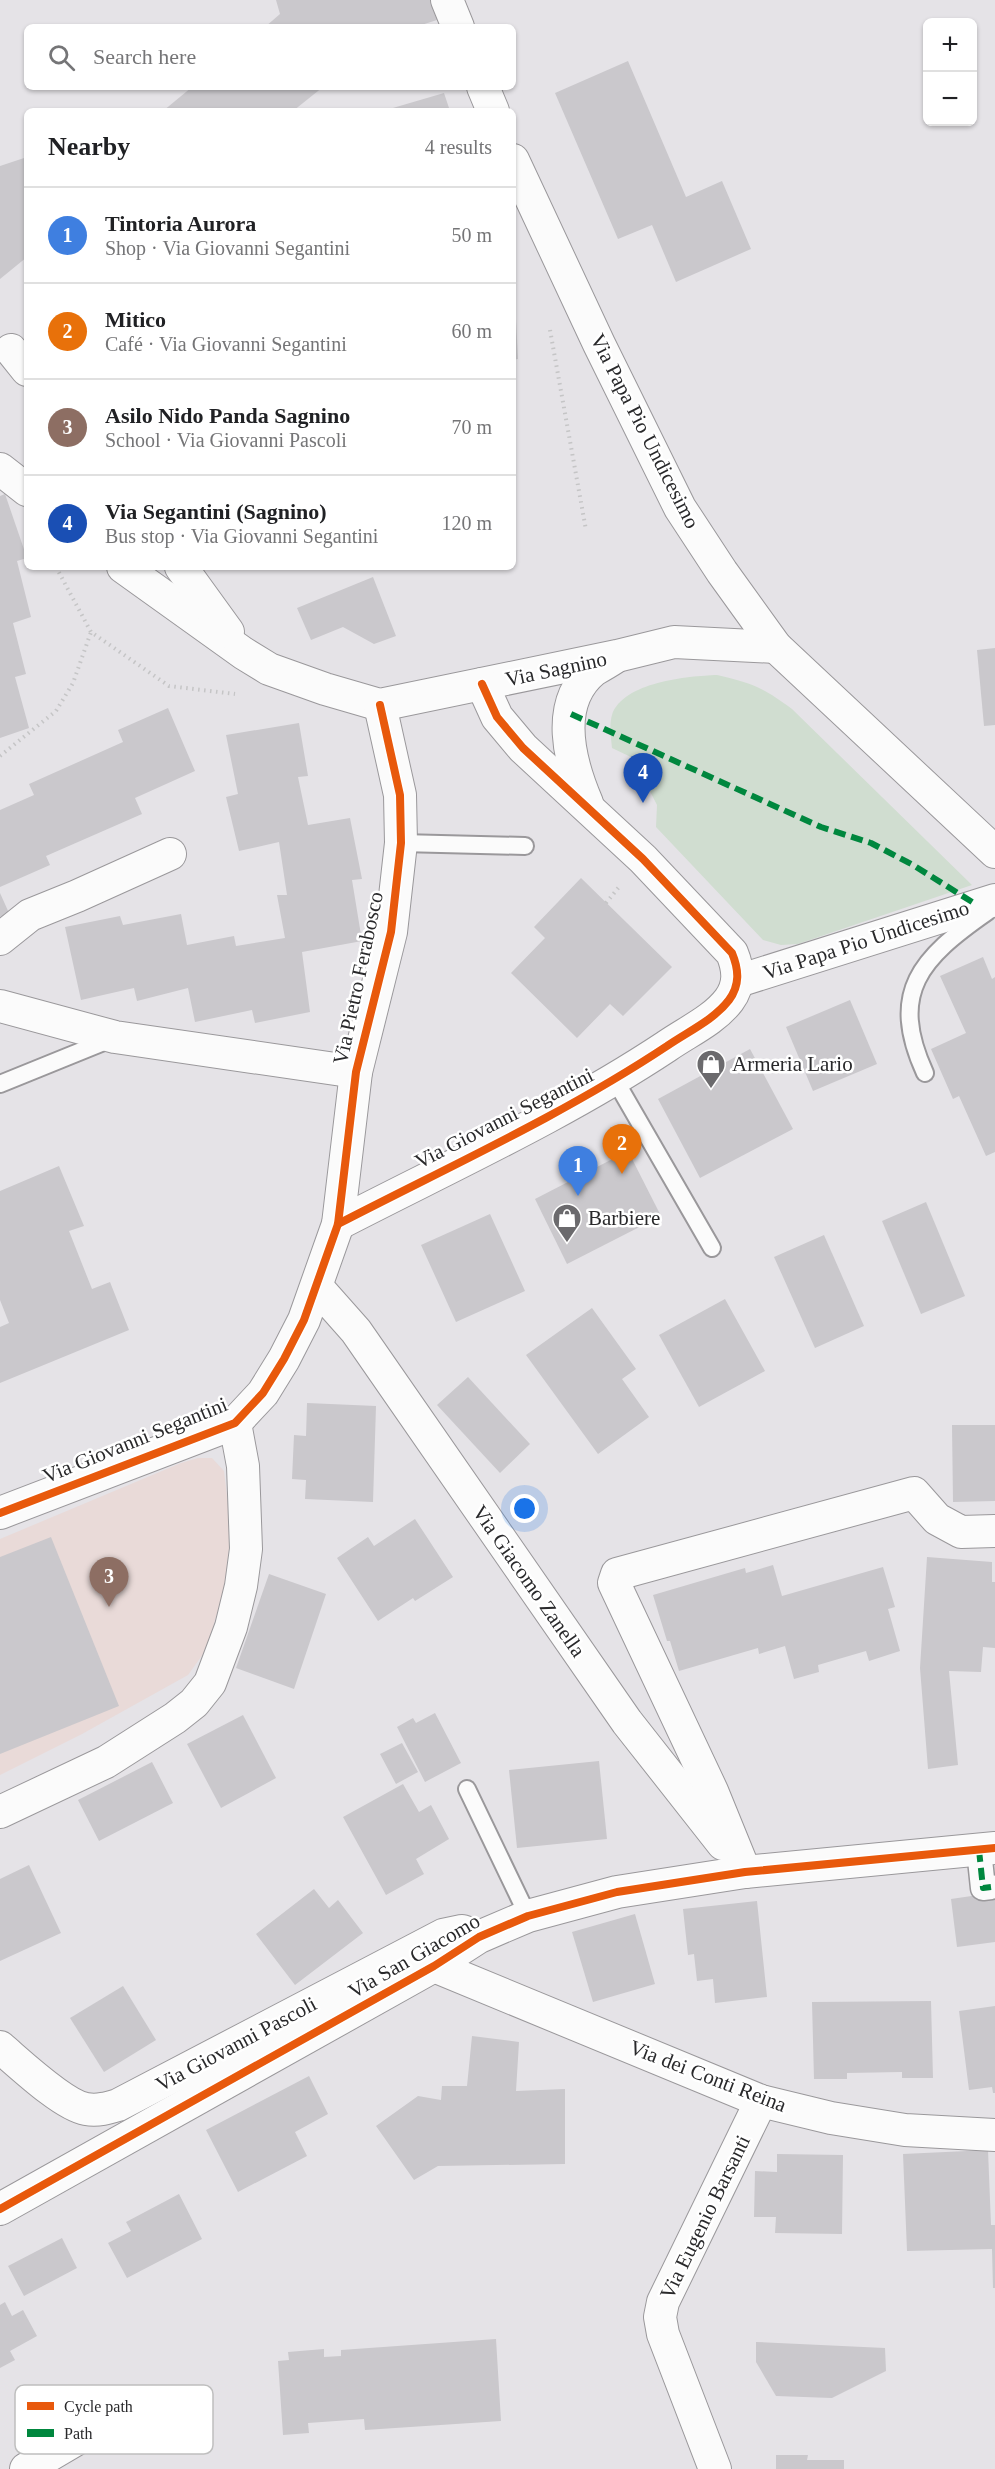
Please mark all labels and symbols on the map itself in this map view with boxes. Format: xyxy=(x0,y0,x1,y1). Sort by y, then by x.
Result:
street label: Via Papa Pio Undicesimo xyxy=(585,330,705,532)
street label: Via Sagnino xyxy=(503,647,609,691)
pin: 4 xyxy=(624,754,662,803)
street label: Via Pietro Ferabosco xyxy=(328,889,388,1067)
street label: Via Papa Pio Undicesimo xyxy=(760,895,972,985)
shop icon: Armeria Lario xyxy=(695,1048,727,1090)
place label: Armeria Lario xyxy=(732,1052,853,1076)
street label: Via Giovanni Segantini xyxy=(411,1063,597,1173)
pin: 2 xyxy=(602,1124,642,1174)
pin: 1 xyxy=(558,1146,598,1196)
shop icon: Barbiere xyxy=(551,1202,583,1244)
place label: Barbiere xyxy=(588,1206,660,1230)
street label: Via Giovanni Segantini xyxy=(39,1392,231,1488)
your location xyxy=(510,1494,539,1523)
street label: Via Giacomo Zanella xyxy=(468,1501,591,1662)
pin: 3 xyxy=(90,1558,128,1607)
street label: Via San Giacomo xyxy=(344,1909,484,2003)
street label: Via Giovanni Pascoli xyxy=(152,1991,321,2096)
street label: Via dei Conti Reina xyxy=(626,2035,790,2117)
street label: Via Eugenio Barsanti xyxy=(655,2131,755,2303)
legend xyxy=(15,2385,213,2454)
text: Cycle path xyxy=(64,2398,133,2416)
text: Path xyxy=(64,2425,92,2442)

